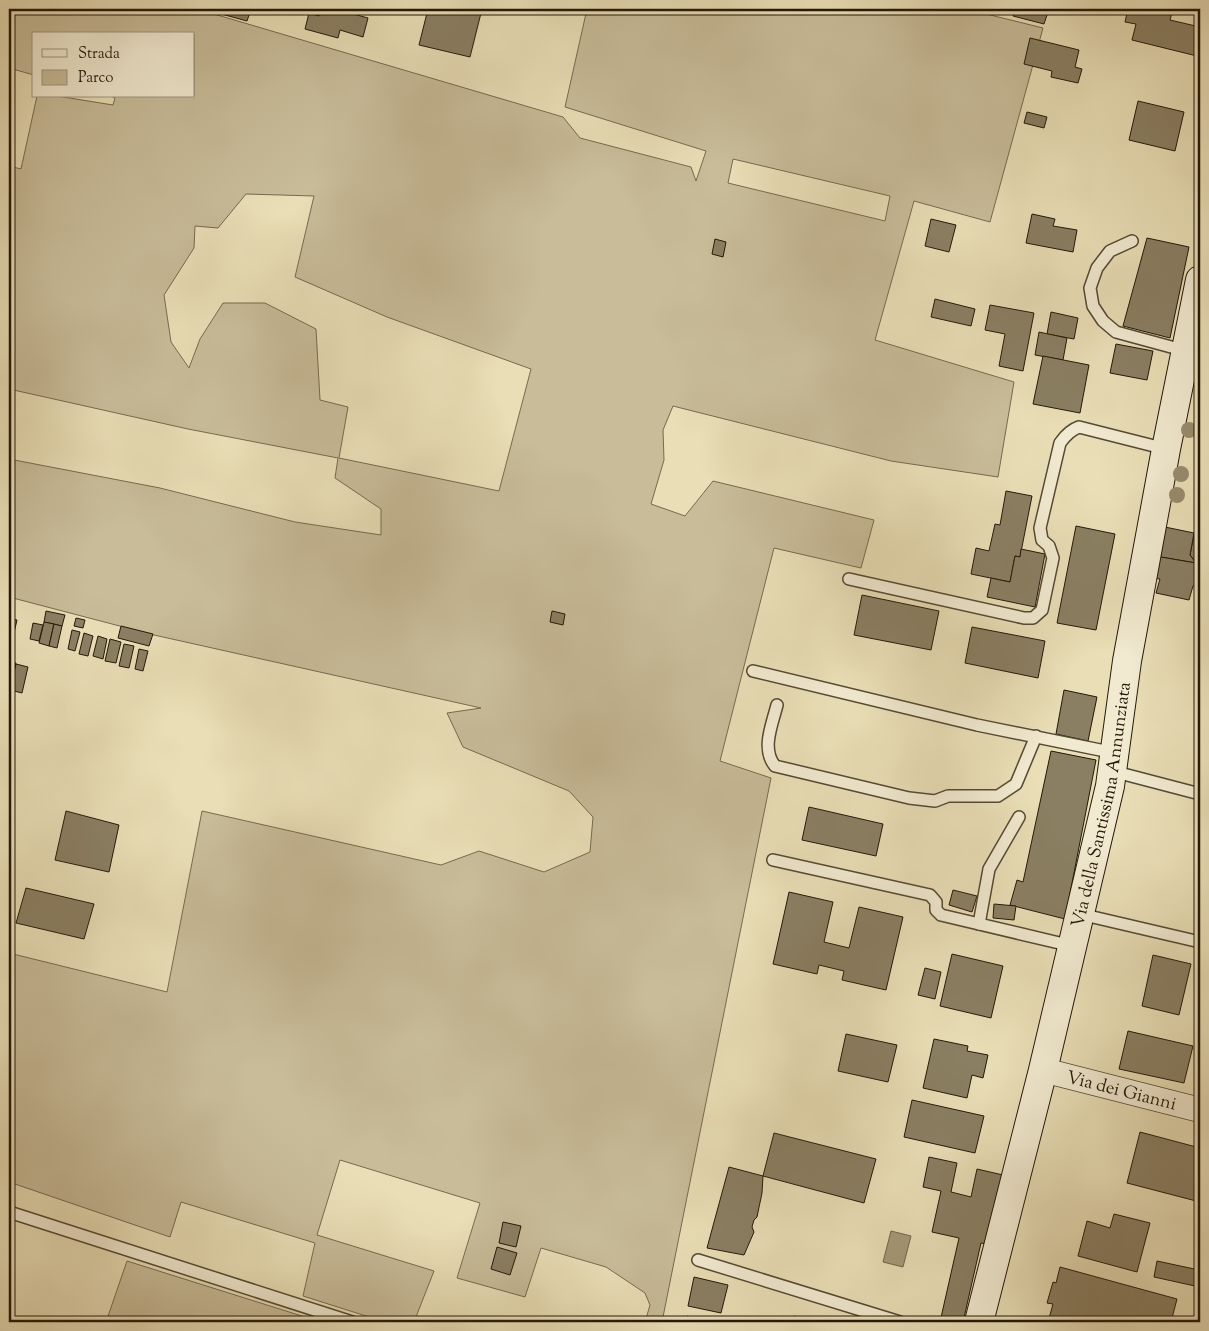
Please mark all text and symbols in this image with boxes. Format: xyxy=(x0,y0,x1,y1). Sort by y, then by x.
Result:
legend xyxy=(32,32,195,98)
text: Strada xyxy=(78,44,120,65)
text: Parco xyxy=(78,68,114,89)
street label: Via della Santissima Annunziata xyxy=(1066,680,1139,930)
street label: Via dei Gianni xyxy=(1063,1065,1179,1118)

